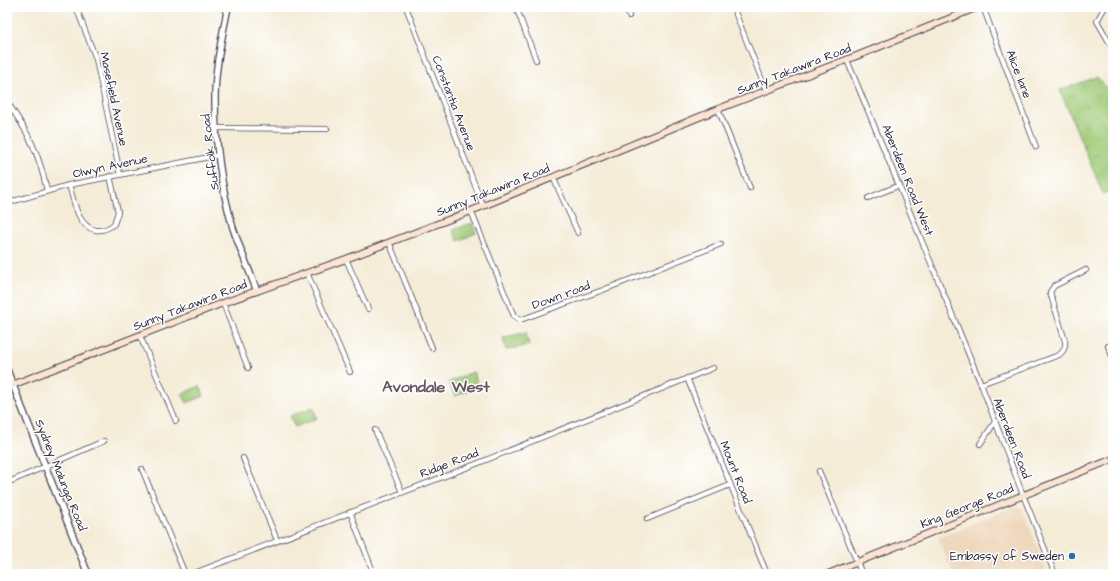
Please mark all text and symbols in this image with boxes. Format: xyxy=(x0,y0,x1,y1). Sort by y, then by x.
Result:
street label: Sunny Takawira Road xyxy=(735,40,854,100)
street label: Alice lane xyxy=(1002,47,1036,101)
street label: Masefield Avenue xyxy=(95,50,132,148)
street label: Constantia Avenue xyxy=(428,53,480,154)
street label: Suffolk Road xyxy=(197,113,224,191)
street label: Aberdeen Road West xyxy=(877,122,938,238)
street label: Olwyn Avenue xyxy=(71,150,150,184)
street label: Sunny Takawira Road xyxy=(434,160,553,222)
street label: Sunny Takawira Road xyxy=(131,276,250,336)
street label: Down road xyxy=(530,277,593,314)
district label: Avondale West xyxy=(382,376,490,398)
street label: Aberdeen Road xyxy=(988,395,1035,481)
street label: Sydney Malunga Road xyxy=(29,417,91,534)
street label: Mount Road xyxy=(715,438,756,506)
street label: Ridge Road xyxy=(417,444,481,483)
street label: King George Road xyxy=(918,480,1017,534)
place label: Embassy of Sweden xyxy=(950,548,1064,566)
marker: Embassy of Sweden xyxy=(1067,551,1077,561)

